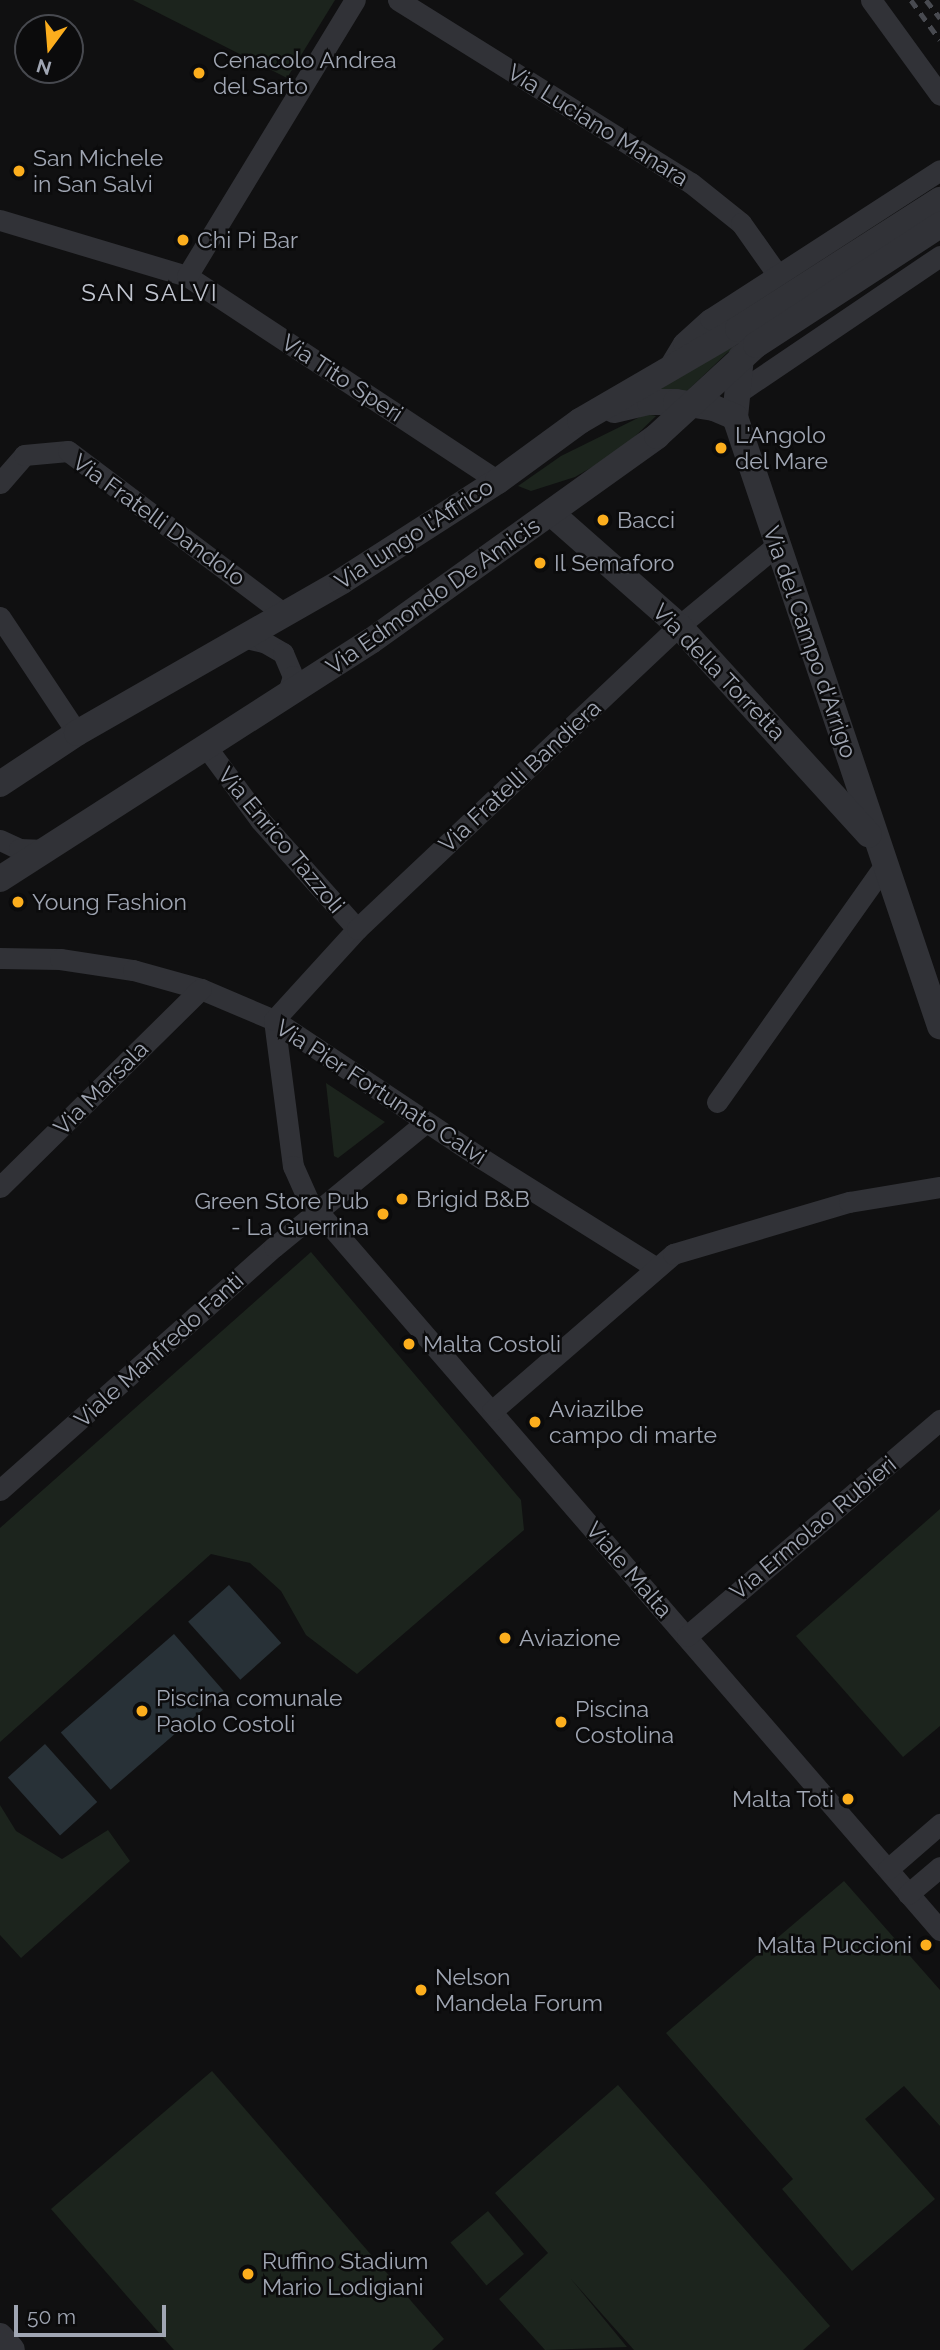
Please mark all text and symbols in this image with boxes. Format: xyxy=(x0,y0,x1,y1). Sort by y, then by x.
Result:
north arrow xyxy=(14,14,84,84)
place label: Cenacolo Andrea del Sarto xyxy=(213,46,397,100)
text: N xyxy=(34,55,54,80)
street label: Via Luciano Manara xyxy=(502,58,694,192)
marker: Cenacolo Andrea del Sarto xyxy=(191,65,207,81)
place label: San Michele in San Salvi xyxy=(33,144,163,198)
marker: San Michele in San Salvi xyxy=(11,163,27,179)
place label: Chi Pi Bar xyxy=(197,226,298,254)
marker: Chi Pi Bar xyxy=(175,232,191,248)
district label: SAN SALVI xyxy=(82,279,218,307)
street label: Via Tito Speri xyxy=(276,328,408,428)
place label: L'Angolo del Mare xyxy=(735,421,829,475)
marker: L'Angolo del Mare xyxy=(713,440,729,456)
street label: Via Fratelli Dandolo xyxy=(67,448,251,592)
street label: Via lungo l'Affrico xyxy=(330,473,498,595)
place label: Bacci xyxy=(617,506,675,534)
street label: Via Edmondo De Amicis xyxy=(320,511,546,681)
marker: Bacci xyxy=(595,512,611,528)
street label: Via del Campo d'Arrigo xyxy=(757,522,863,762)
place label: Il Semaforo xyxy=(554,549,675,577)
marker: Il Semaforo xyxy=(532,555,548,571)
street label: Via della Torretta xyxy=(647,598,791,746)
street label: Via Fratelli Bandiera xyxy=(433,694,607,858)
street label: Via Enrico Tazzoli xyxy=(212,761,350,919)
place label: Young Fashion xyxy=(32,888,187,916)
marker: Young Fashion xyxy=(10,894,26,910)
street label: Via Pier Fortunato Calvi xyxy=(270,1013,492,1171)
street label: Via Marsala xyxy=(48,1035,154,1141)
place label: Brigid B&B xyxy=(416,1185,530,1213)
place label: Green Store Pub - La Guerrina xyxy=(194,1187,369,1241)
marker: Brigid B&B xyxy=(394,1191,410,1207)
marker: Green Store Pub - La Guerrina xyxy=(375,1206,391,1222)
street label: Viale Manfredo Fanti xyxy=(69,1267,249,1433)
place label: Malta Costoli xyxy=(423,1330,561,1358)
marker: Malta Costoli xyxy=(401,1336,417,1352)
place label: Aviazilbe campo di marte xyxy=(549,1395,717,1449)
marker: Aviazilbe campo di marte xyxy=(527,1414,543,1430)
street label: Via Ermolao Rubieri xyxy=(724,1450,902,1606)
street label: Viale Malta xyxy=(580,1516,678,1624)
place label: Aviazione xyxy=(519,1624,621,1652)
marker: Aviazione xyxy=(497,1630,513,1646)
place label: Piscina comunale Paolo Costoli xyxy=(156,1684,343,1738)
place label: Piscina Costolina xyxy=(575,1695,674,1749)
marker: Piscina comunale Paolo Costoli xyxy=(134,1703,150,1719)
marker: Piscina Costolina xyxy=(553,1714,569,1730)
place label: Malta Toti xyxy=(731,1785,834,1813)
marker: Malta Toti xyxy=(840,1791,856,1807)
place label: Malta Puccioni xyxy=(757,1931,912,1959)
marker: Malta Puccioni xyxy=(918,1937,934,1953)
place label: Nelson Mandela Forum xyxy=(435,1963,603,2017)
marker: Nelson Mandela Forum xyxy=(413,1982,429,1998)
place label: Ruffino Stadium Mario Lodigiani xyxy=(262,2247,428,2301)
marker: Ruffino Stadium Mario Lodigiani xyxy=(240,2266,256,2282)
scale bar xyxy=(18,2290,170,2334)
text: 50 m xyxy=(27,2304,76,2329)

